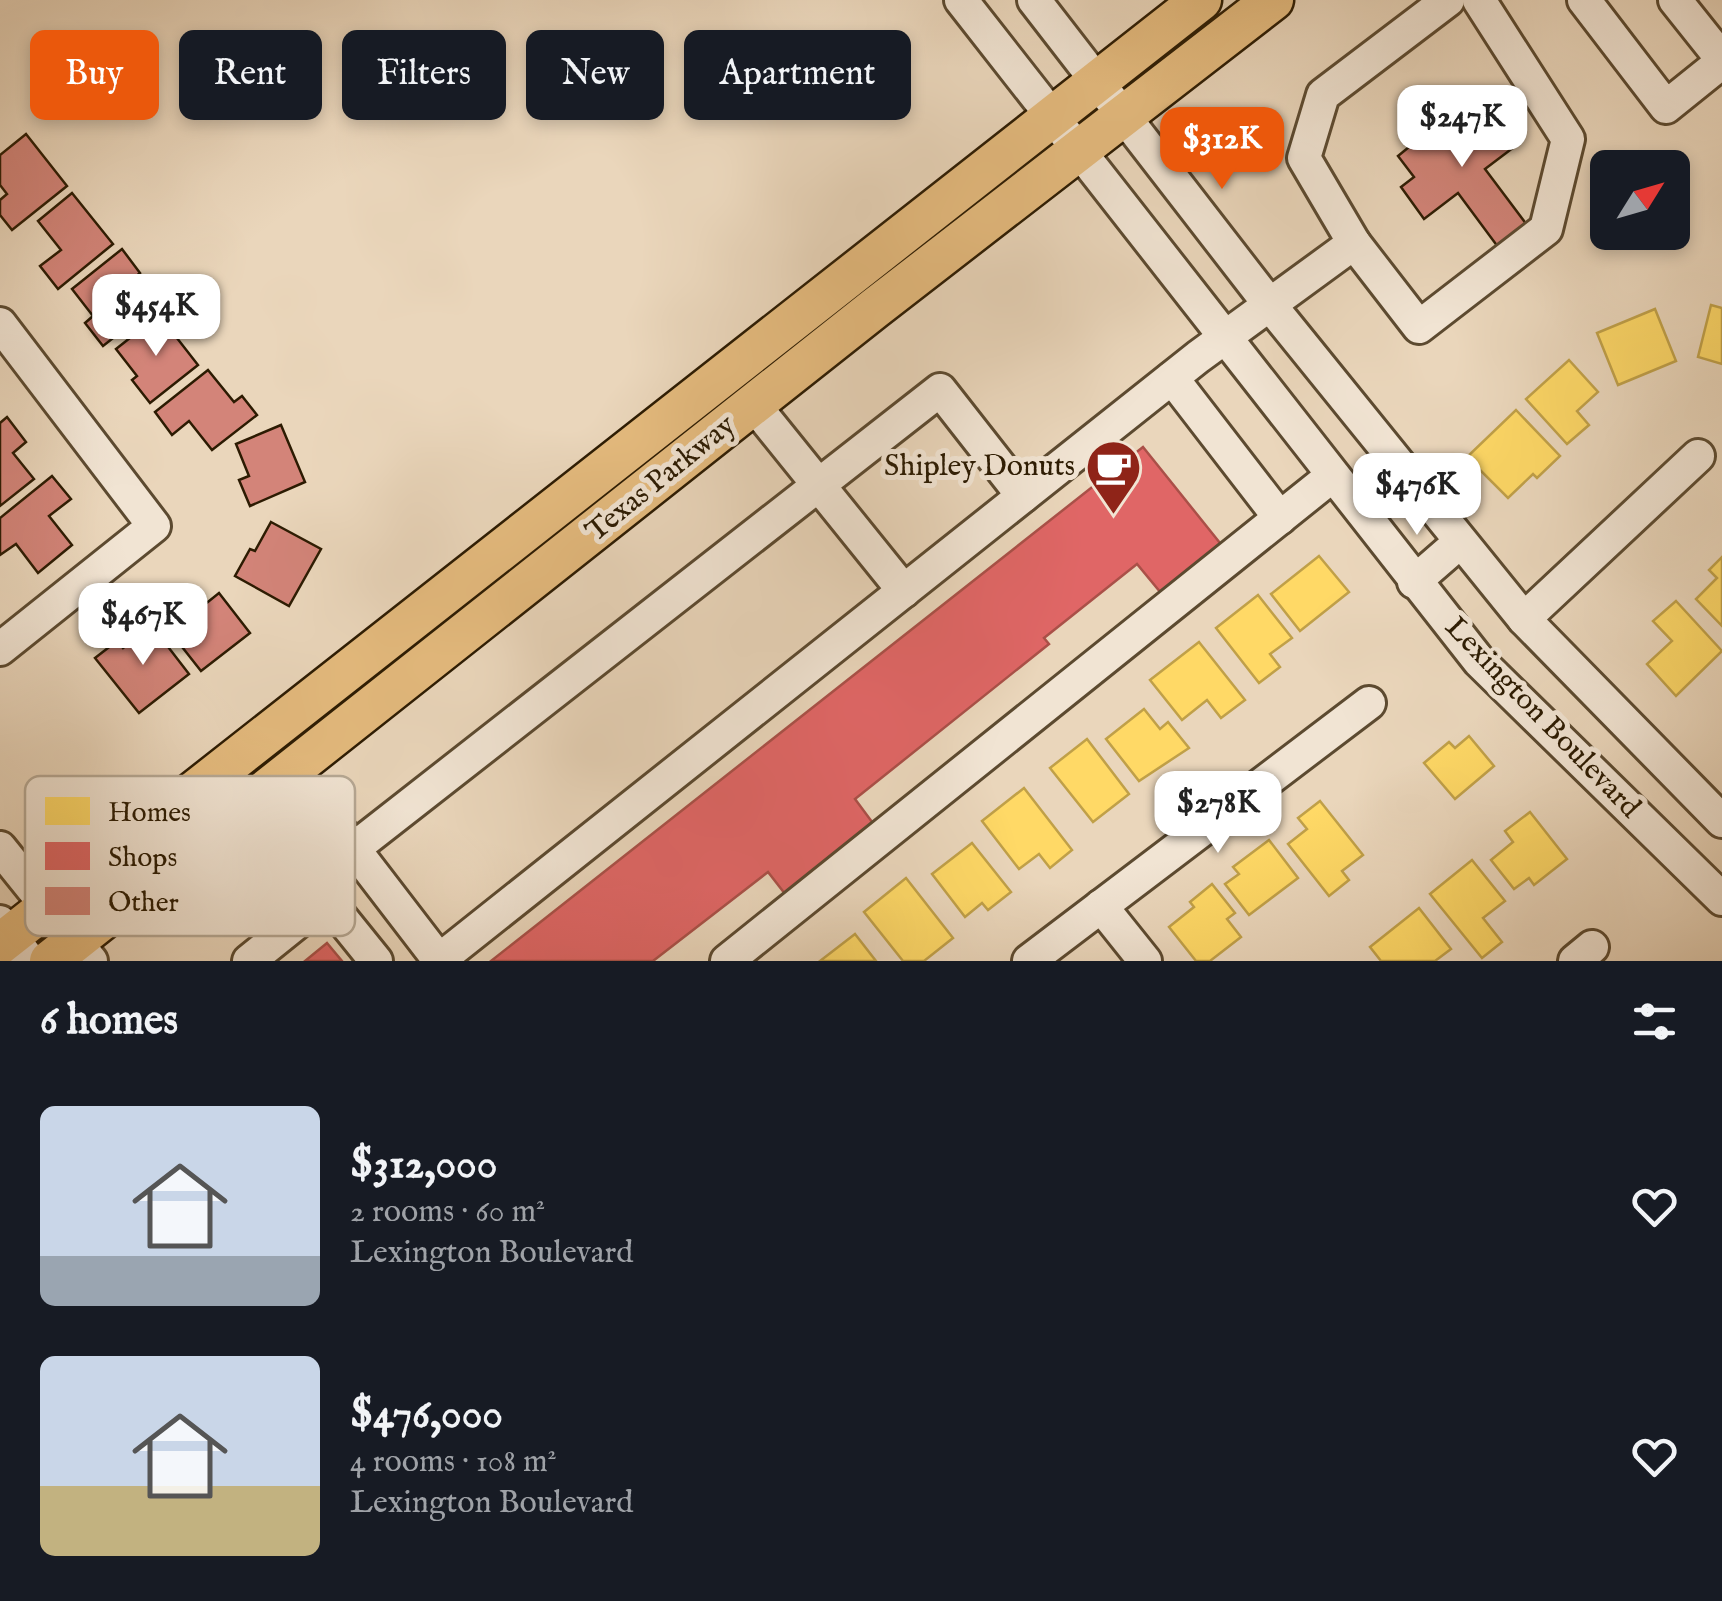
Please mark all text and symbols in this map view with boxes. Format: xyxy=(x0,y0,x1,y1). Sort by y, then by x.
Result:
chip: Buy xyxy=(30,30,159,120)
chip: Rent xyxy=(179,30,322,120)
chip: Filters xyxy=(342,30,506,120)
chip: New xyxy=(526,30,664,120)
chip: Apartment xyxy=(684,30,911,120)
pin: $247K xyxy=(1392,85,1532,170)
text: $247K xyxy=(1419,97,1505,138)
pin: $312K xyxy=(1152,107,1292,192)
text: $312K xyxy=(1182,119,1262,160)
north arrow xyxy=(1590,150,1690,250)
map controls xyxy=(1590,150,1690,250)
pin: $454K xyxy=(86,274,226,359)
text: $454K xyxy=(114,286,198,327)
street label: Texas Parkway xyxy=(578,407,744,551)
cafe icon: Shipley Donuts xyxy=(1084,437,1144,516)
place label: Shipley Donuts xyxy=(884,448,1075,486)
pin: $476K xyxy=(1347,453,1487,538)
text: $476K xyxy=(1375,465,1459,506)
pin: $467K xyxy=(73,583,213,668)
text: $467K xyxy=(100,595,186,636)
street label: Lexington Boulevard xyxy=(1436,609,1649,827)
pin: $278K xyxy=(1148,771,1288,856)
legend xyxy=(25,776,355,936)
text: $278K xyxy=(1176,783,1260,824)
text: Homes xyxy=(108,796,191,831)
text: Shops xyxy=(108,841,177,876)
text: Other xyxy=(108,886,179,921)
icon: filters xyxy=(1627,994,1682,1049)
text: 6 homes xyxy=(40,995,178,1048)
text: $312,000 xyxy=(350,1139,497,1192)
icon: home xyxy=(120,1146,240,1266)
icon: heart xyxy=(1627,1179,1682,1234)
text: 2 rooms · 60 m² xyxy=(350,1192,545,1233)
text: Lexington Boulevard xyxy=(350,1233,633,1274)
text: $476,000 xyxy=(350,1389,503,1442)
icon: home xyxy=(120,1396,240,1516)
icon: heart xyxy=(1627,1429,1682,1484)
text: 4 rooms · 108 m² xyxy=(350,1442,557,1483)
text: Lexington Boulevard xyxy=(350,1483,633,1524)

